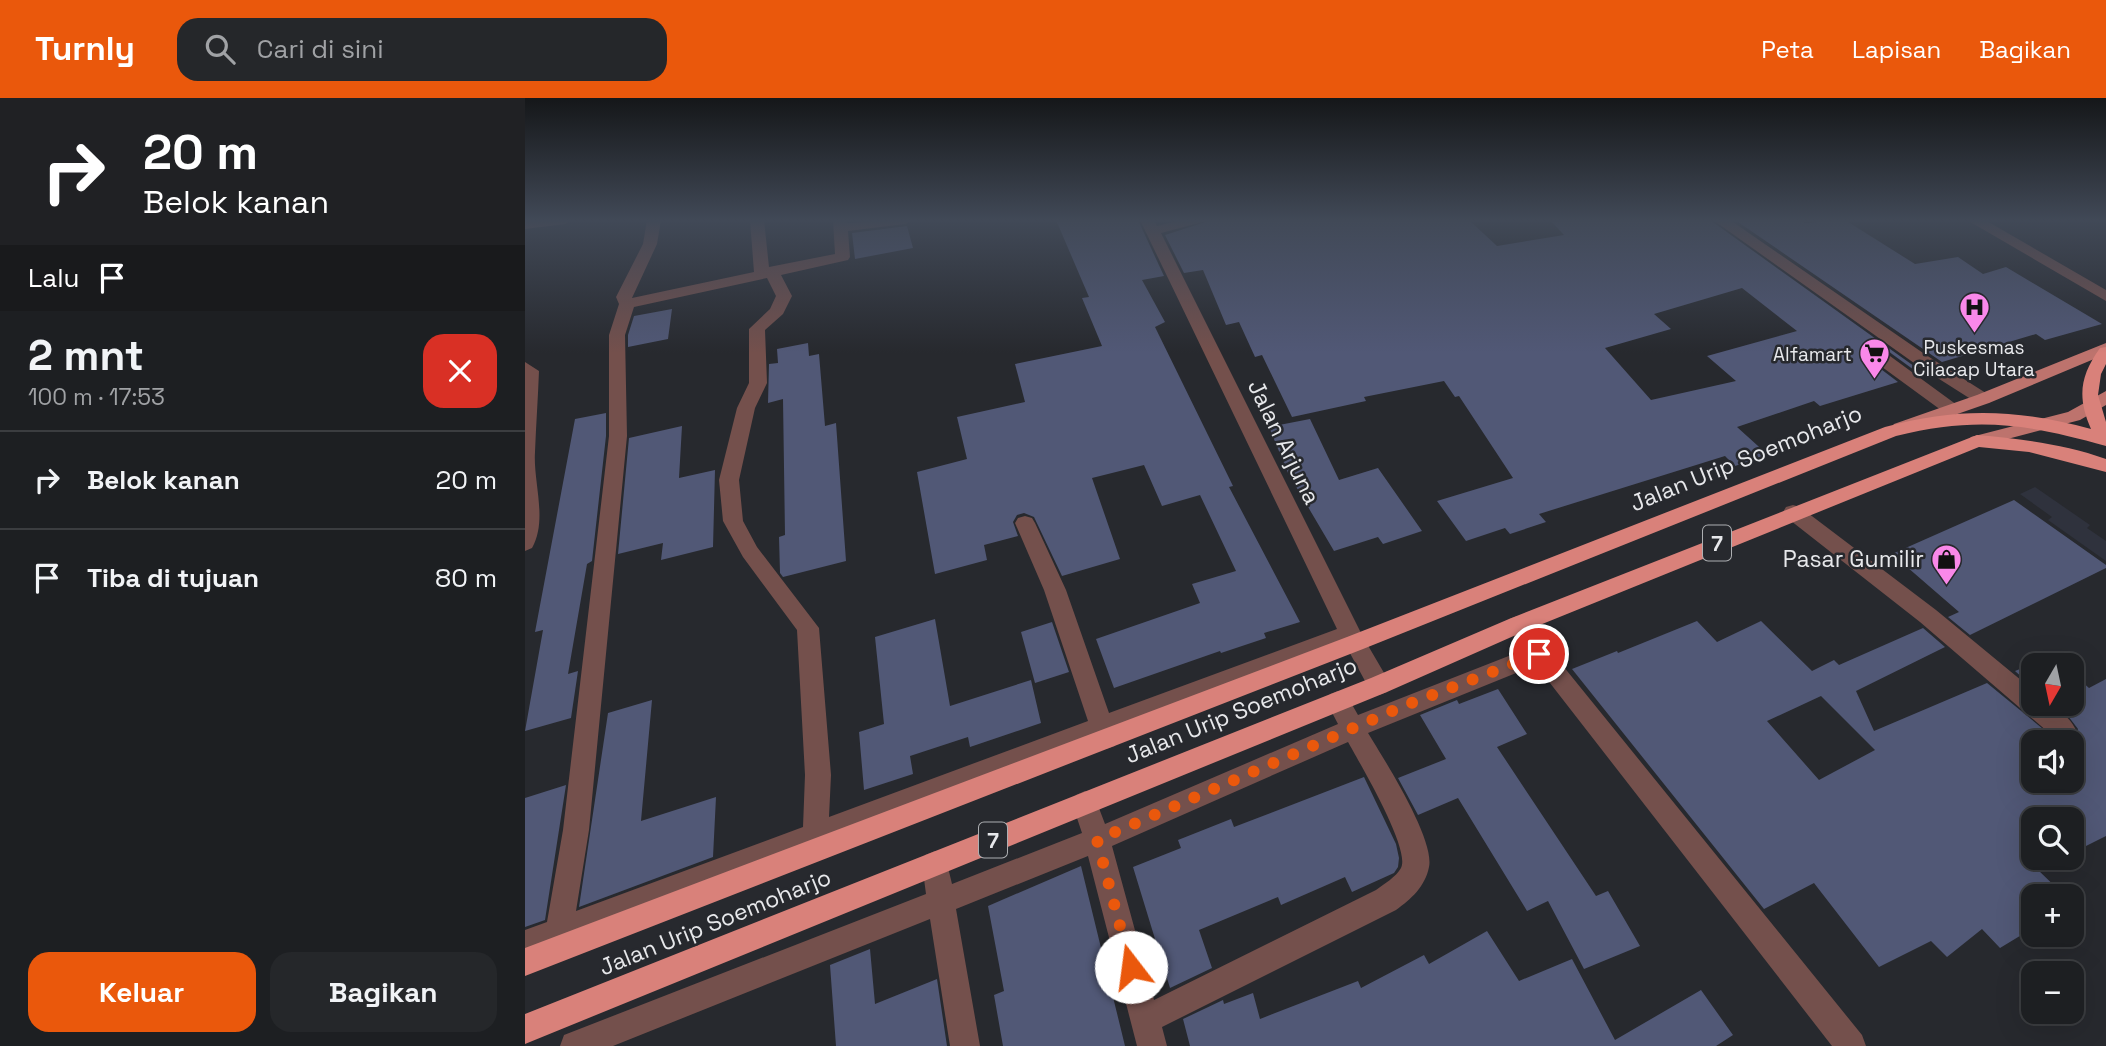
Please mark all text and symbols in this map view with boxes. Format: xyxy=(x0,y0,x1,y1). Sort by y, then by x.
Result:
search box xyxy=(177,18,667,81)
text: Turnly xyxy=(35,28,135,70)
icon: search xyxy=(201,30,239,68)
text: Cari di sini xyxy=(257,32,384,66)
text: Peta xyxy=(1761,34,1814,65)
text: Lapisan xyxy=(1852,34,1941,65)
text: Bagikan xyxy=(1979,34,2071,65)
text: 20 m xyxy=(143,121,258,183)
icon: right xyxy=(28,126,119,217)
text: Belok kanan xyxy=(143,182,329,222)
icon: arrive xyxy=(93,259,131,297)
text: Lalu xyxy=(28,261,79,295)
hospital icon: Puskesmas Cilacap Utara xyxy=(1957,291,1991,335)
text: 2 mnt xyxy=(28,329,144,382)
button: close xyxy=(423,334,497,408)
place label: Puskesmas Cilacap Utara xyxy=(1913,335,2035,382)
supermarket icon: Alfamart xyxy=(1858,337,1892,381)
place label: Alfamart xyxy=(1773,342,1852,367)
street label: Jalan Arjuna xyxy=(1241,375,1327,509)
text: 100 m · 17:53 xyxy=(28,382,165,412)
street label: Jalan Urip Soemoharjo xyxy=(1626,398,1866,518)
icon: right xyxy=(28,461,66,499)
text: Belok kanan xyxy=(87,463,240,497)
text: 20 m xyxy=(436,463,497,497)
road number: 7 xyxy=(1703,526,1731,560)
shop icon: Pasar Gumilir xyxy=(1930,542,1964,586)
place label: Pasar Gumilir xyxy=(1783,544,1924,574)
icon: arrive xyxy=(28,559,66,597)
text: Tiba di tujuan xyxy=(87,561,259,595)
text: 80 m xyxy=(435,561,497,595)
pin xyxy=(1509,624,1569,684)
icon: arrive xyxy=(1520,635,1558,673)
street label: Jalan Urip Soemoharjo xyxy=(1121,650,1361,770)
north arrow xyxy=(2021,653,2084,716)
map controls xyxy=(2021,653,2084,1024)
button: sound xyxy=(2021,730,2084,793)
button: search xyxy=(2021,807,2084,870)
road number: 7 xyxy=(979,822,1007,858)
street label: Jalan Urip Soemoharjo xyxy=(595,862,835,982)
button: + xyxy=(2021,884,2084,947)
position arrow xyxy=(1094,930,1168,1004)
button: Keluar xyxy=(28,952,256,1032)
button: Bagikan xyxy=(270,952,497,1032)
button: − xyxy=(2021,961,2084,1024)

